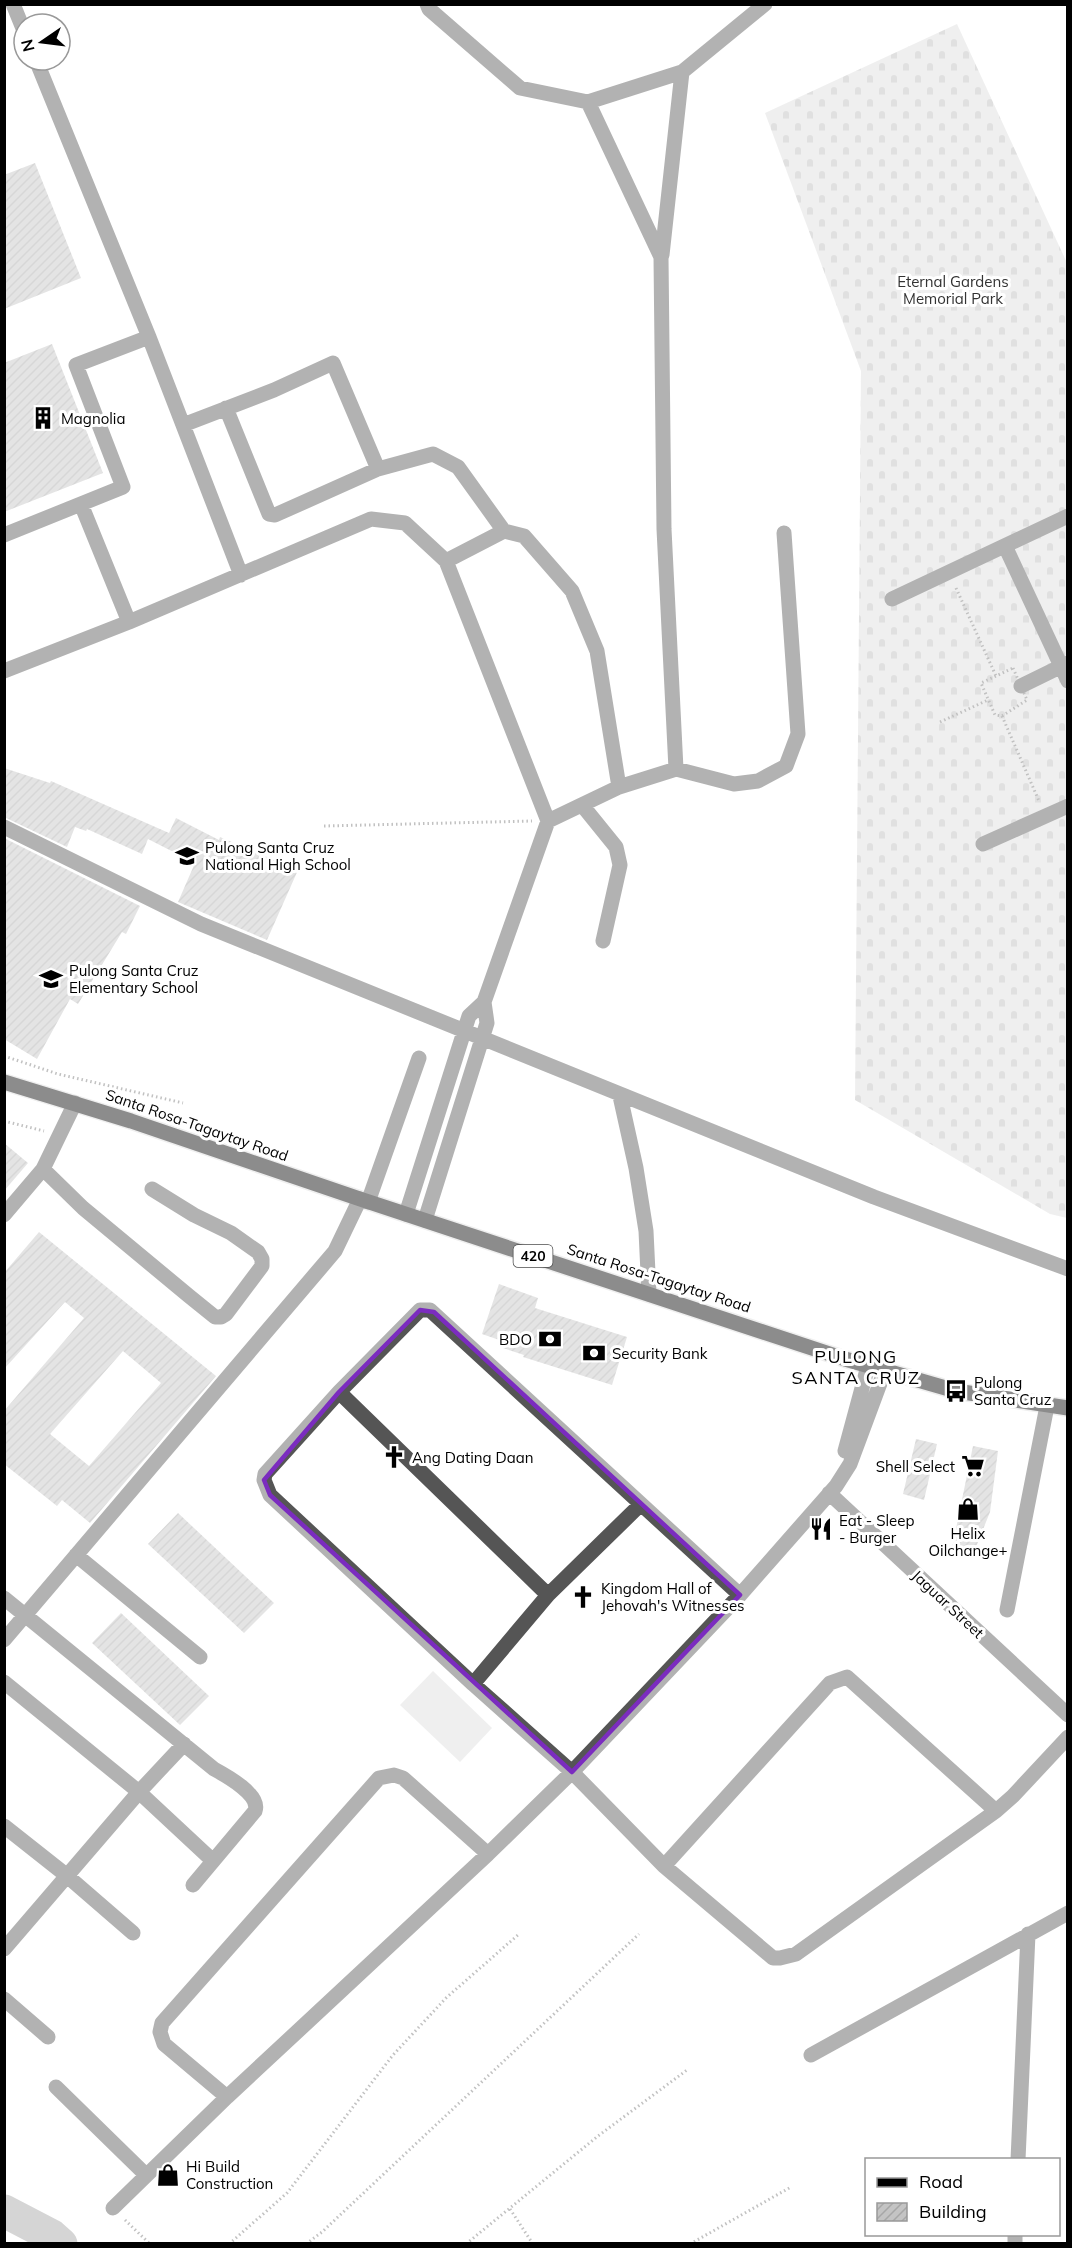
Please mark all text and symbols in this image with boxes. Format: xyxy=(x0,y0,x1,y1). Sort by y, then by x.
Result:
north arrow xyxy=(12,12,72,72)
text: N xyxy=(16,37,39,54)
park label: Eternal Gardens Memorial Park xyxy=(897,272,1009,308)
building icon: Magnolia xyxy=(30,405,56,431)
place label: Magnolia xyxy=(61,409,125,428)
place label: Pulong Santa Cruz National High School xyxy=(205,838,351,874)
school or university icon: Pulong Santa Cruz National High School xyxy=(174,843,200,869)
place label: Pulong Santa Cruz Elementary School xyxy=(69,961,199,997)
school or university icon: Pulong Santa Cruz Elementary School xyxy=(38,966,64,992)
street label: Santa Rosa-Tagaytay Road xyxy=(103,1085,291,1165)
street label: Santa Rosa-Tagaytay Road xyxy=(565,1239,753,1317)
road number: 420 xyxy=(514,1245,552,1267)
bank icon: BDO xyxy=(537,1326,563,1352)
place label: BDO xyxy=(499,1330,532,1349)
bank icon: Security Bank xyxy=(581,1340,607,1366)
place label: Security Bank xyxy=(612,1344,708,1363)
district label: PULONG SANTA CRUZ xyxy=(792,1345,920,1389)
place label: Pulong Santa Cruz xyxy=(974,1373,1052,1409)
bus stop icon: Pulong Santa Cruz xyxy=(943,1378,969,1404)
church icon: Ang Dating Daan xyxy=(381,1444,407,1470)
place label: Ang Dating Daan xyxy=(412,1448,534,1467)
supermarket icon: Shell Select xyxy=(960,1453,986,1479)
place label: Shell Select xyxy=(876,1457,955,1476)
shop icon: Helix Oilchange+ xyxy=(955,1496,981,1522)
place label: Eat - Sleep - Burger xyxy=(839,1511,914,1547)
restaurant icon: Eat - Sleep - Burger xyxy=(808,1516,834,1542)
place label: Helix Oilchange+ xyxy=(929,1524,1007,1560)
street label: Jaguar Street xyxy=(908,1566,988,1642)
place label: Kingdom Hall of Jehovah's Witnesses xyxy=(601,1579,745,1615)
church icon: Kingdom Hall of Jehovah's Witnesses xyxy=(570,1584,596,1610)
place label: Hi Build Construction xyxy=(186,2157,273,2193)
legend xyxy=(865,2158,1060,2236)
shop icon: Hi Build Construction xyxy=(155,2162,181,2188)
text: Road xyxy=(919,2170,963,2193)
text: Building xyxy=(919,2200,987,2223)

